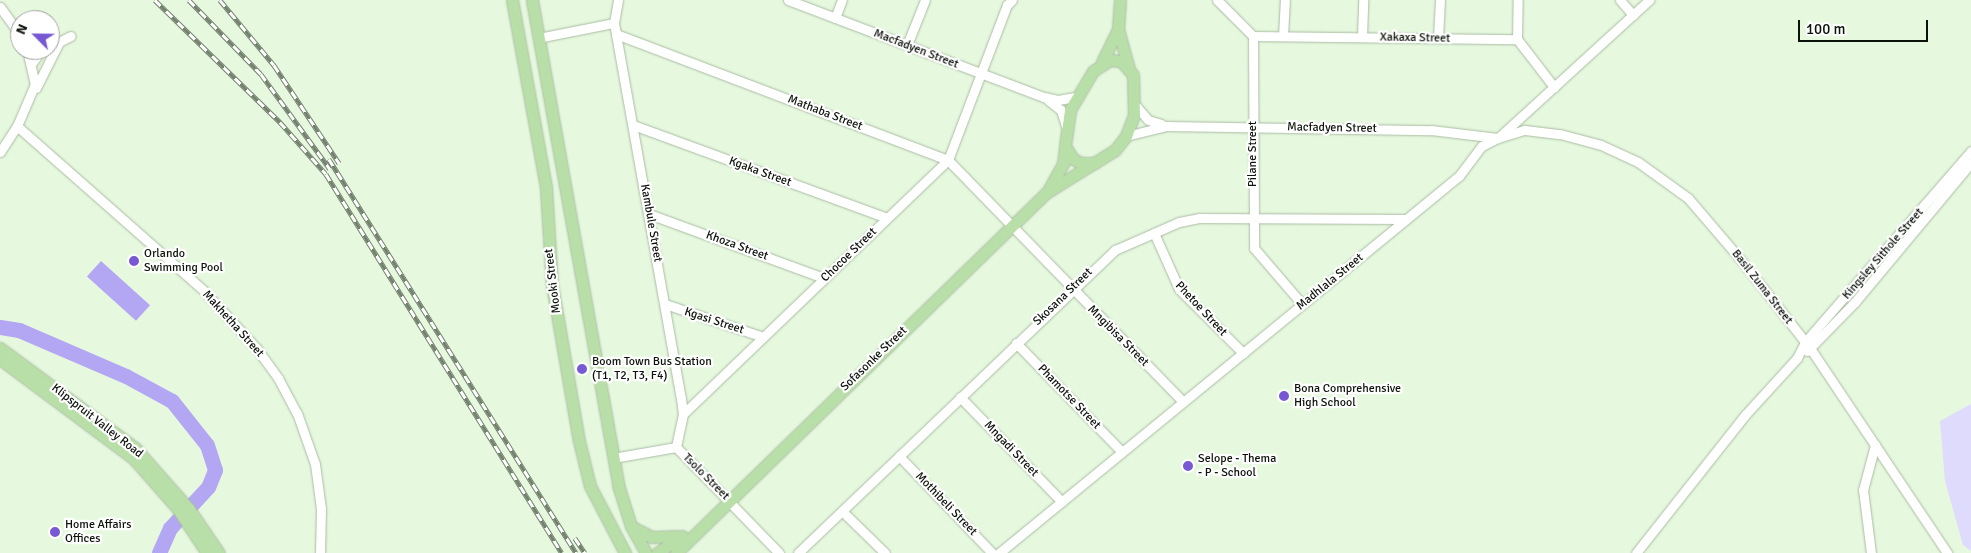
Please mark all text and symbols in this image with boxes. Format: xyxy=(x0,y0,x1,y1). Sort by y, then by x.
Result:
north arrow xyxy=(10,10,60,60)
scale bar xyxy=(1801,10,1931,42)
text: 100 m xyxy=(1806,20,1846,38)
text: N xyxy=(12,22,31,37)
street label: Macfadyen Street xyxy=(872,26,960,72)
street label: Xakaxa Street xyxy=(1380,30,1450,46)
street label: Mathaba Street xyxy=(786,92,864,134)
street label: Macfadyen Street xyxy=(1287,120,1377,136)
street label: Pilane Street xyxy=(1246,121,1260,187)
street label: Kgaka Street xyxy=(727,154,793,190)
street label: Kambule Street xyxy=(637,183,665,263)
street label: Kingsley Sithole Street xyxy=(1839,205,1927,303)
street label: Chocoe Street xyxy=(818,225,880,285)
street label: Khoza Street xyxy=(704,228,770,264)
place label: Orlando Swimming Pool xyxy=(144,247,223,275)
street label: Basil Zuma Street xyxy=(1728,247,1796,327)
street label: Mooki Street xyxy=(542,248,564,314)
street label: Madhlala Street xyxy=(1294,251,1366,313)
marker: Orlando Swimming Pool xyxy=(128,255,140,267)
street label: Skosana Street xyxy=(1030,265,1096,329)
street label: Phetoe Street xyxy=(1172,279,1230,339)
street label: Makhetha Street xyxy=(199,288,267,360)
street label: Mngibisa Street xyxy=(1084,302,1152,370)
street label: Kgasi Street xyxy=(682,305,746,337)
street label: Sofasonke Street xyxy=(838,324,910,394)
place label: Boom Town Bus Station (T1, T2, T3, F4) xyxy=(592,355,712,383)
street label: Phamotse Street xyxy=(1034,362,1104,432)
marker: Boom Town Bus Station (T1, T2, T3, F4) xyxy=(576,363,588,375)
street label: Klipspruit Valley Road xyxy=(48,381,146,461)
place label: Bona Comprehensive High School xyxy=(1294,382,1401,410)
marker: Bona Comprehensive High School xyxy=(1278,390,1290,402)
street label: Mngadi Street xyxy=(981,418,1041,480)
street label: Tsolo Street xyxy=(680,451,732,503)
place label: Selope - Thema - P - School xyxy=(1198,452,1276,480)
marker: Selope - Thema - P - School xyxy=(1182,460,1194,472)
street label: Mothibeli Street xyxy=(912,469,980,539)
place label: Home Affairs Offices xyxy=(65,518,131,546)
marker: Home Affairs Offices xyxy=(49,526,61,538)

